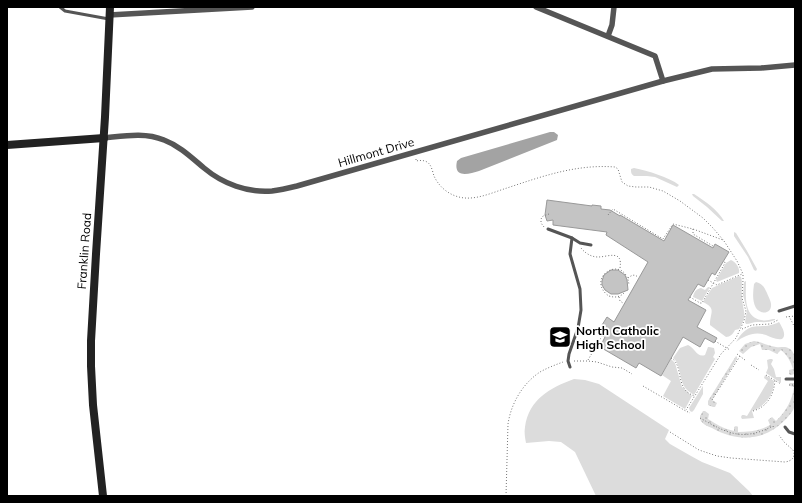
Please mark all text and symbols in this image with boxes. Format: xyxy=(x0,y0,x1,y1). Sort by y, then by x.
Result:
street label: Hillmont Drive xyxy=(336,134,416,170)
street label: Franklin Road xyxy=(74,212,94,290)
place label: North Catholic High School xyxy=(576,323,659,352)
school or university icon: North Catholic High School xyxy=(547,324,573,350)

